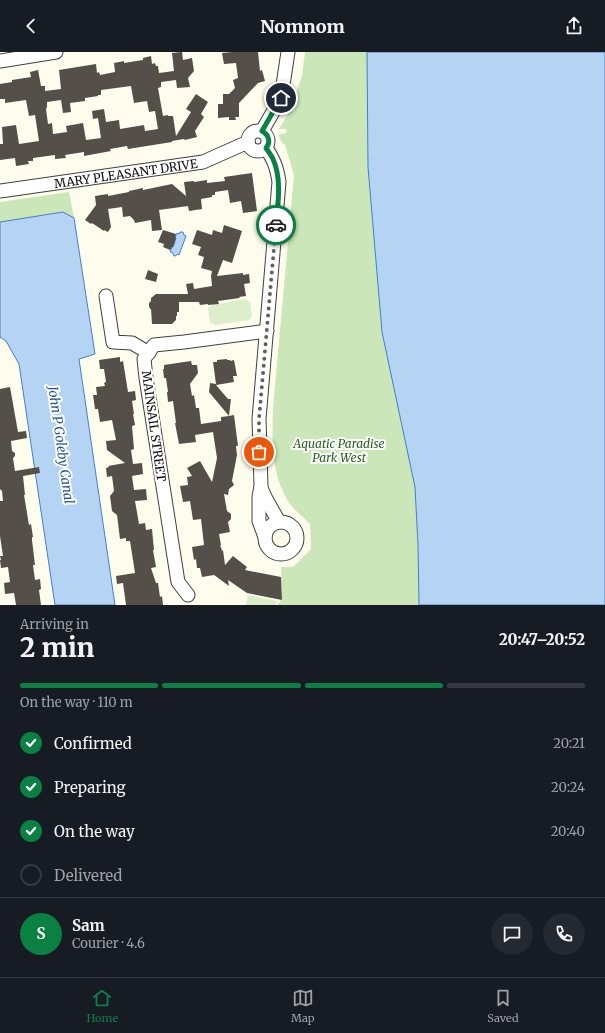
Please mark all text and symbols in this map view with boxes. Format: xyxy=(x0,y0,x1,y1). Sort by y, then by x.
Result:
icon: back xyxy=(20,15,42,37)
text: Nomnom xyxy=(260,15,345,38)
icon: share xyxy=(563,15,585,37)
pin xyxy=(264,81,298,115)
icon: home xyxy=(270,87,292,109)
street label: MARY PLEASANT DRIVE xyxy=(53,155,199,191)
courier xyxy=(256,205,296,245)
icon: car xyxy=(265,214,287,236)
street label: MAINSAIL STREET xyxy=(139,370,169,483)
water label: John P Goleby Canal xyxy=(44,383,78,505)
pin xyxy=(242,435,276,469)
park label: Aquatic Paradise Park West xyxy=(292,436,385,465)
icon: bag xyxy=(248,441,270,463)
text: Arriving in xyxy=(20,616,89,633)
text: 20:47–20:52 xyxy=(499,630,585,649)
text: 2 min xyxy=(20,631,94,664)
text: On the way · 110 m xyxy=(20,694,133,711)
icon: check xyxy=(20,732,42,754)
text: Confirmed xyxy=(54,734,132,753)
text: 20:21 xyxy=(553,735,585,752)
icon: check xyxy=(20,776,42,798)
text: Preparing xyxy=(54,778,126,797)
text: 20:24 xyxy=(551,779,585,796)
icon: check xyxy=(20,820,42,842)
text: On the way xyxy=(54,822,135,841)
text: 20:40 xyxy=(551,823,585,840)
text: Delivered xyxy=(54,866,122,885)
button: chat xyxy=(491,913,533,955)
button: phone xyxy=(543,913,585,955)
text: Sam xyxy=(72,916,105,935)
text: S xyxy=(36,924,46,943)
text: Courier · 4.6 xyxy=(72,935,145,952)
tab: Home xyxy=(86,987,118,1025)
tab: Map xyxy=(291,987,314,1025)
tab: Saved xyxy=(487,987,519,1025)

